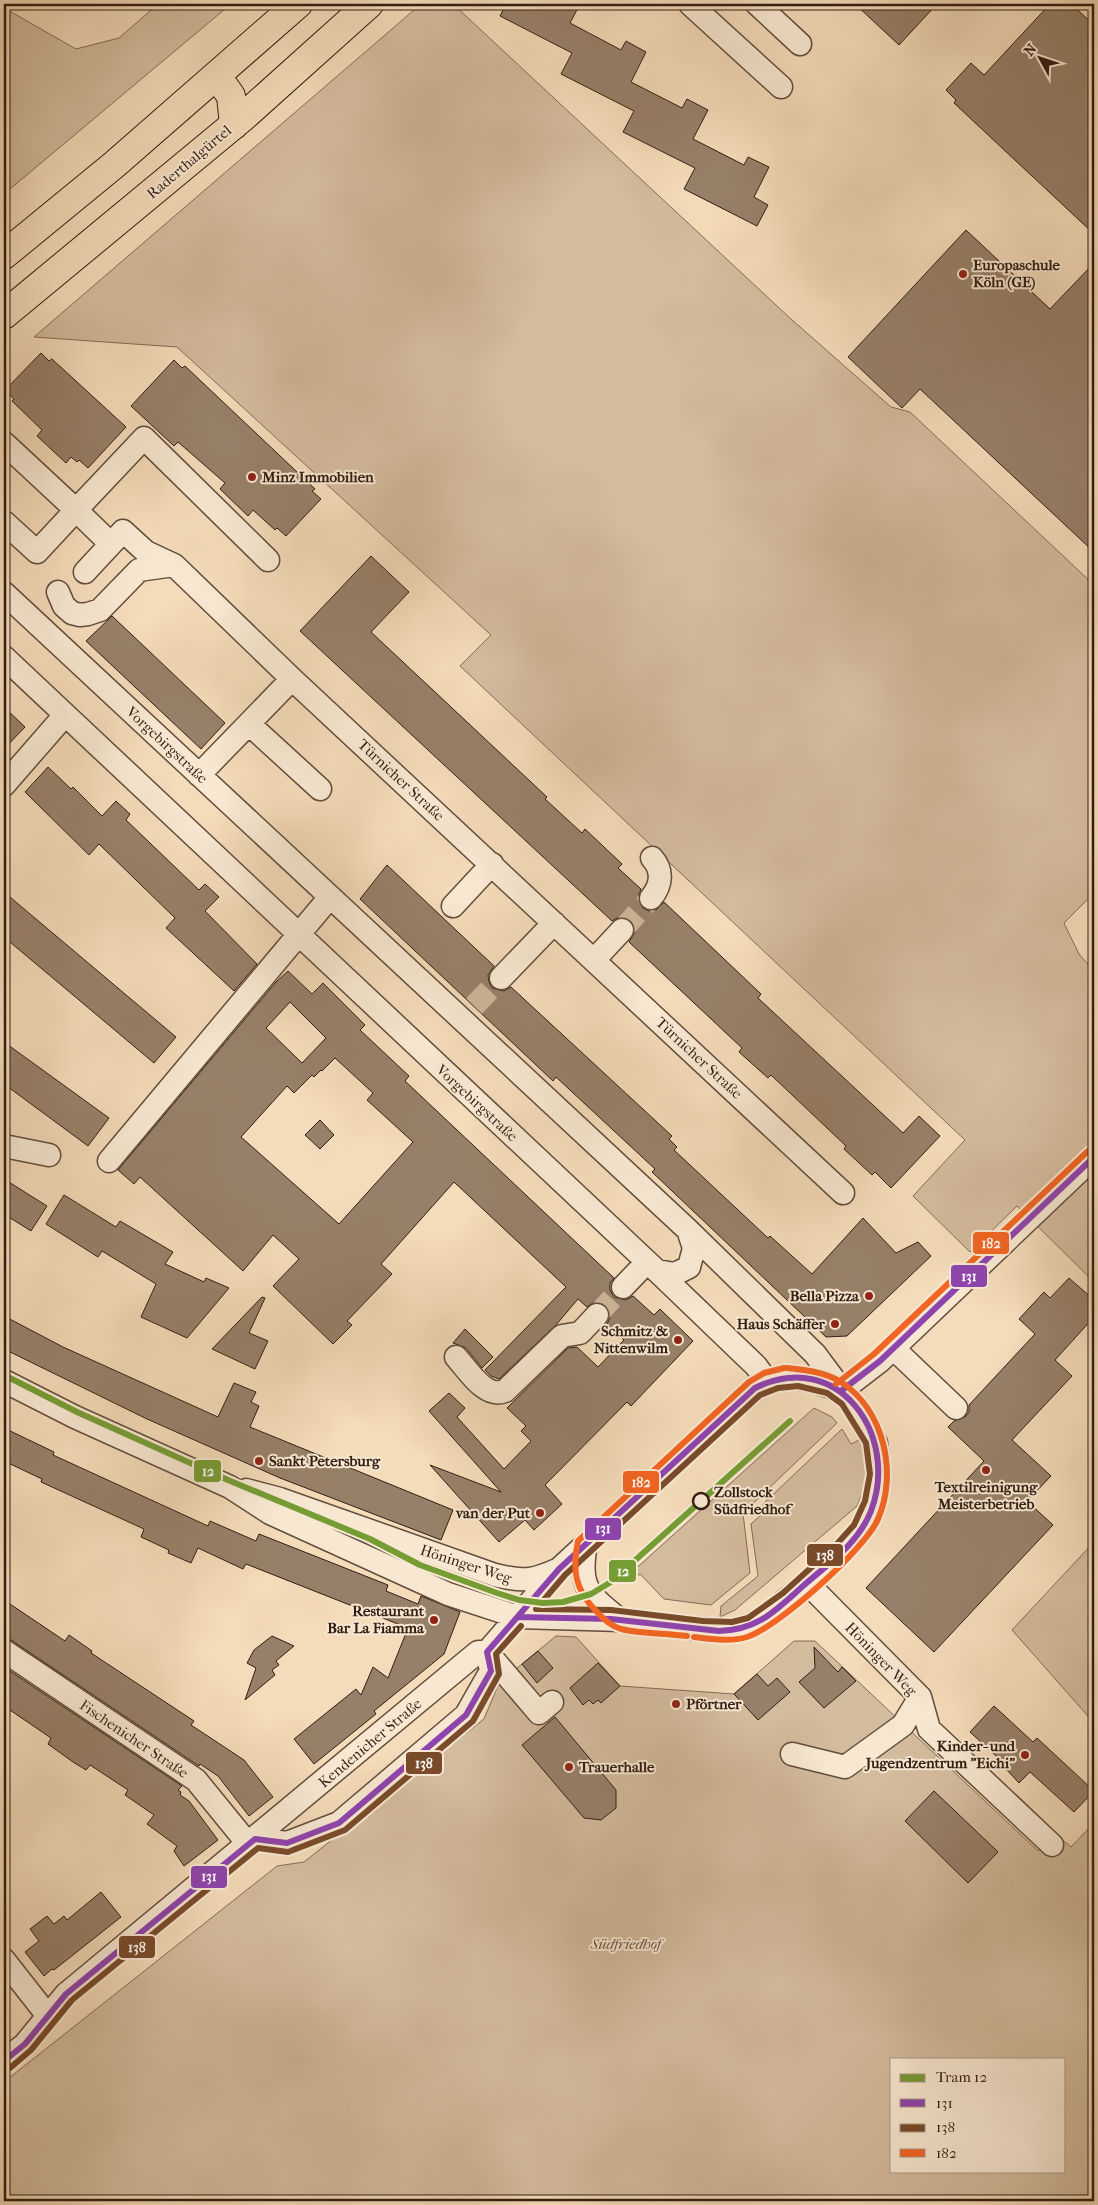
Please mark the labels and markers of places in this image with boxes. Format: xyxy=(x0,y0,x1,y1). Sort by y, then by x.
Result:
place label: Europaschule Köln (GE) xyxy=(973,256,1060,291)
marker: Europaschule Köln (GE) xyxy=(957,268,969,280)
place label: Minz Immobilien xyxy=(261,468,374,486)
marker: Minz Immobilien xyxy=(246,471,258,483)
place label: Bella Pizza xyxy=(790,1287,860,1305)
marker: Bella Pizza xyxy=(863,1290,875,1302)
place label: Haus Schäffer xyxy=(737,1315,826,1333)
marker: Haus Schäffer xyxy=(829,1318,841,1330)
place label: Schmitz & Nittenwilm xyxy=(594,1322,669,1357)
marker: Schmitz & Nittenwilm xyxy=(672,1334,684,1346)
place label: Sankt Petersburg xyxy=(269,1452,381,1470)
marker: Sankt Petersburg xyxy=(253,1455,265,1467)
marker: Textilreinigung Meisterbetrieb xyxy=(980,1464,992,1476)
place label: Textilreinigung Meisterbetrieb xyxy=(934,1478,1038,1513)
place label: Zollstock Südfriedhof xyxy=(714,1483,794,1518)
marker: Zollstock Südfriedhof xyxy=(692,1492,710,1510)
place label: van der Put xyxy=(455,1504,531,1522)
marker: van der Put xyxy=(534,1507,546,1519)
place label: Restaurant Bar La Fiamma xyxy=(327,1602,425,1637)
marker: Restaurant Bar La Fiamma xyxy=(428,1614,440,1626)
place label: Pförtner xyxy=(686,1695,742,1713)
marker: Pförtner xyxy=(670,1698,682,1710)
place label: Kinder- und Jugendzentrum "Eichi" xyxy=(864,1737,1016,1772)
marker: Kinder- und Jugendzentrum "Eichi" xyxy=(1019,1749,1031,1761)
place label: Trauerhalle xyxy=(578,1758,655,1776)
marker: Trauerhalle xyxy=(563,1761,575,1773)

